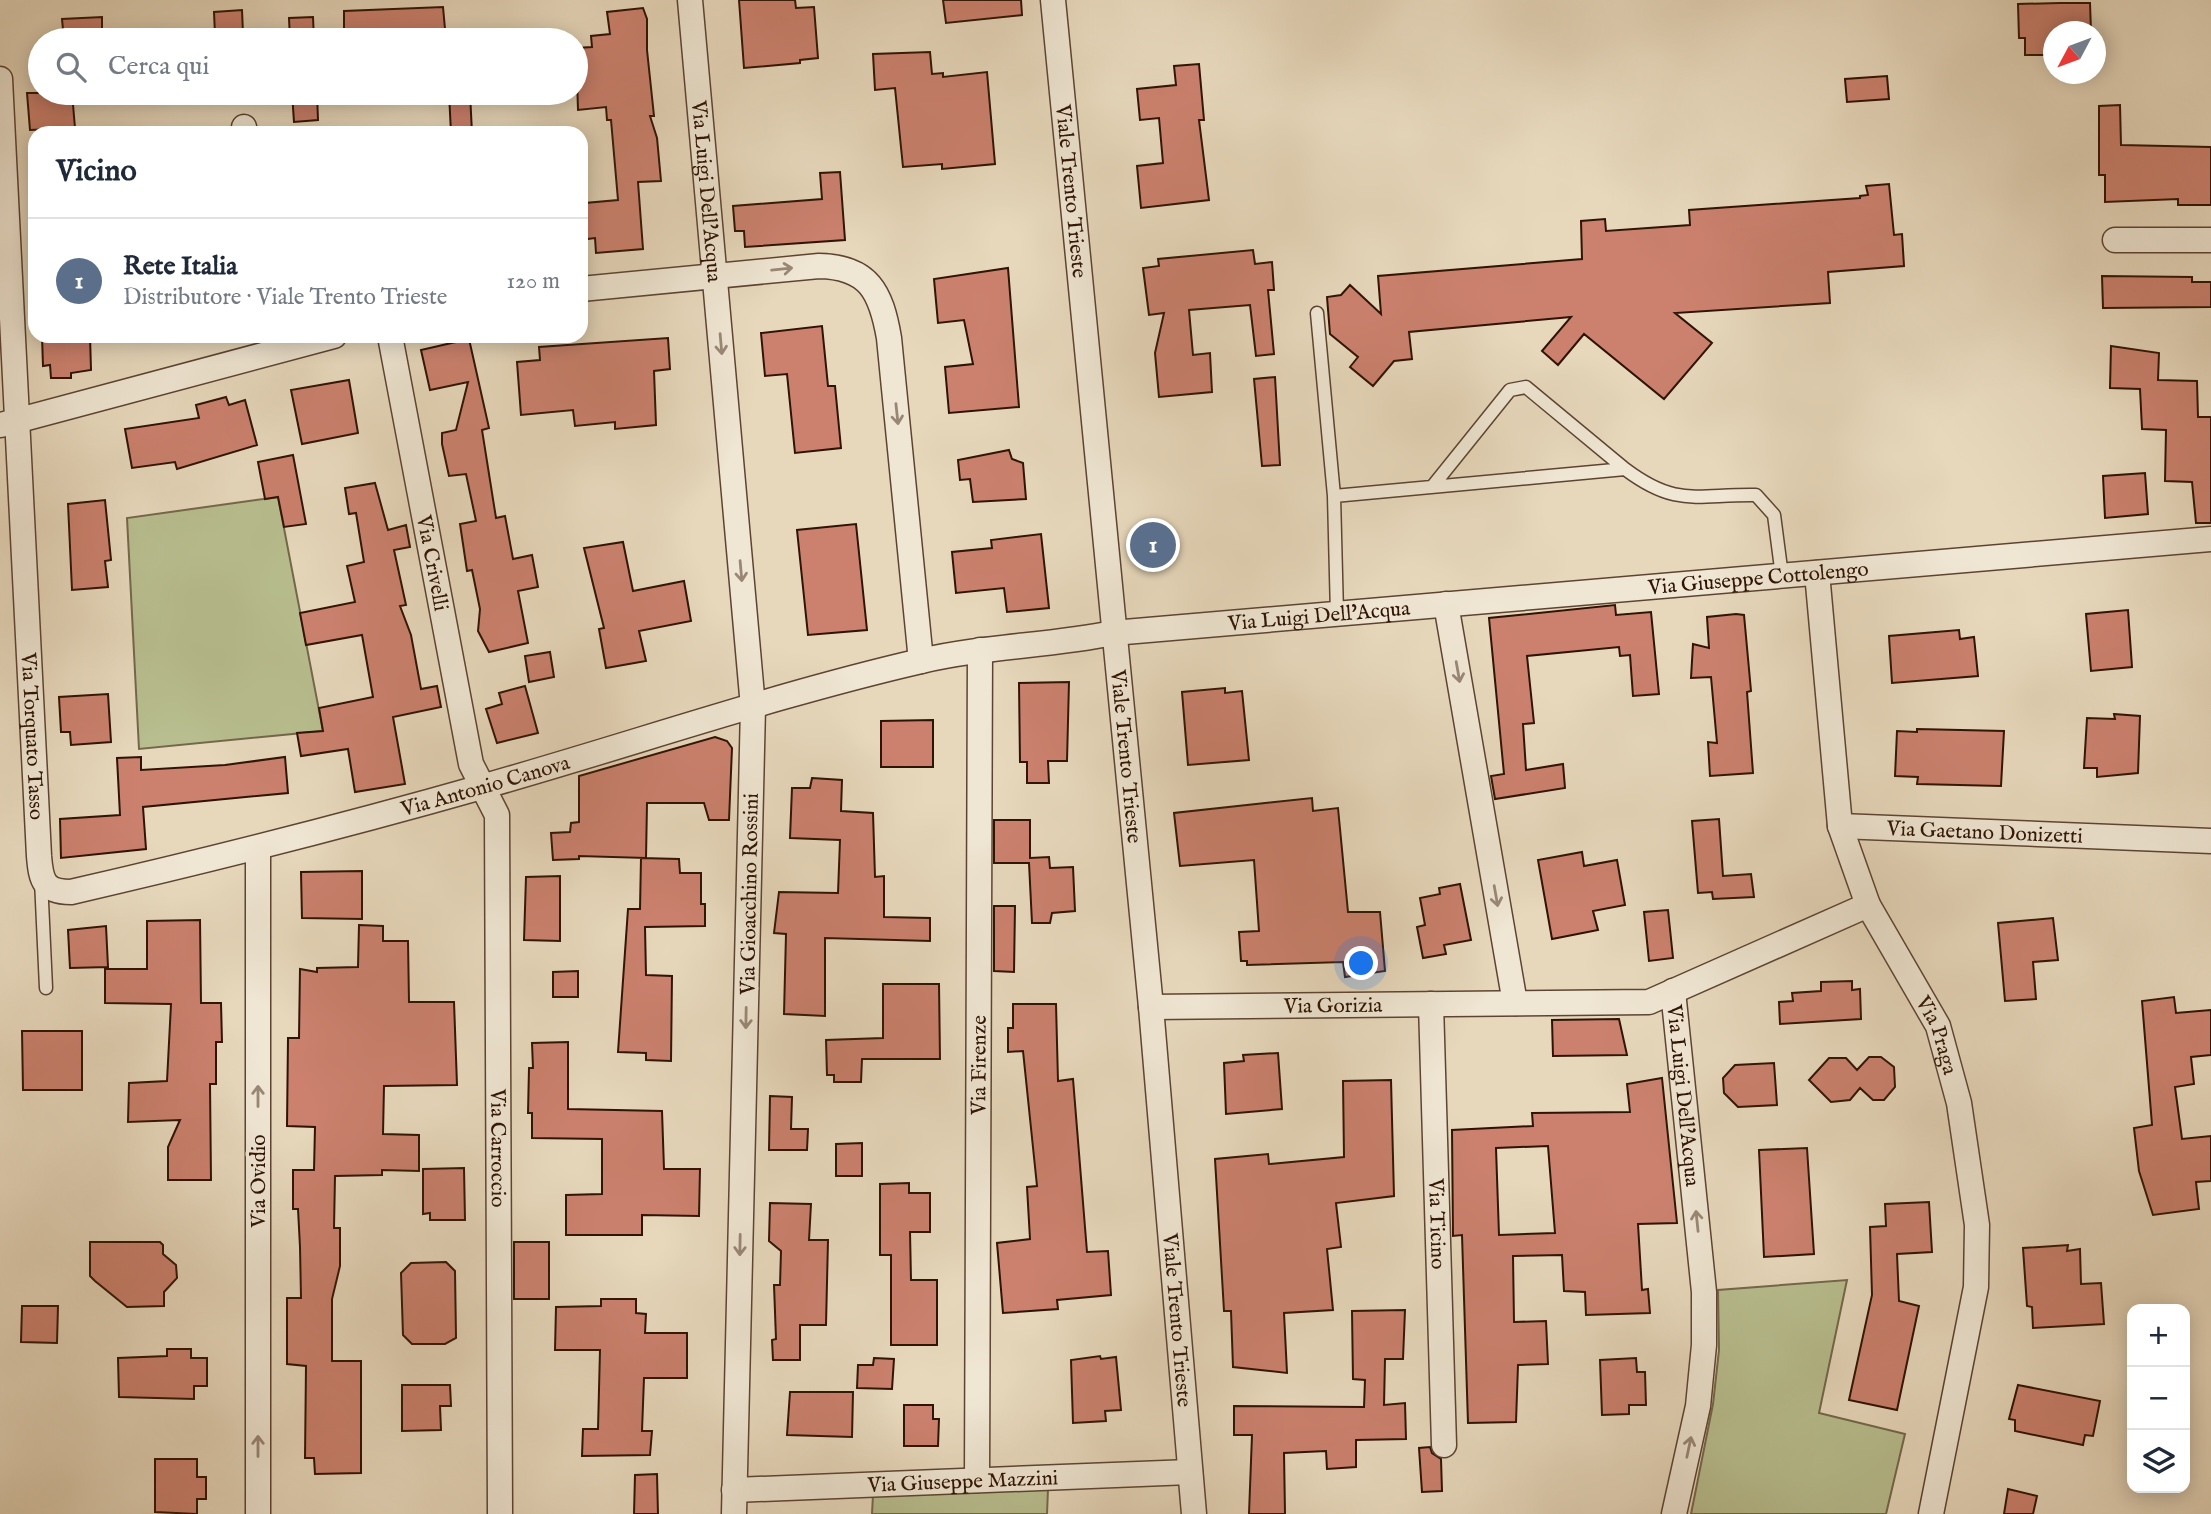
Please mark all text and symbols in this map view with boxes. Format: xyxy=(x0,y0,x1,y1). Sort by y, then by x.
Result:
north arrow xyxy=(2043,21,2106,84)
search box xyxy=(28,28,588,105)
icon: search xyxy=(52,48,90,86)
text: Cerca qui xyxy=(108,50,209,83)
street label: Via Luigi Dell'Acqua xyxy=(684,98,727,284)
street label: Viale Trento Trieste xyxy=(1048,102,1092,280)
text: Vicino xyxy=(56,153,137,191)
text: Rete Italia xyxy=(123,250,238,283)
one-way arrow xyxy=(771,263,793,276)
text: 1 xyxy=(75,267,83,296)
text: 120 m xyxy=(507,267,560,296)
text: Distributore · Viale Trento Trieste xyxy=(123,283,447,312)
one-way arrow xyxy=(715,332,728,355)
one-way arrow xyxy=(890,402,903,425)
street label: Via Crivelli xyxy=(409,512,454,614)
pin: 1 xyxy=(1130,519,1176,571)
street label: Via Giuseppe Cottolengo xyxy=(1646,556,1870,602)
one-way arrow xyxy=(735,559,748,581)
street label: Via Luigi Dell'Acqua xyxy=(1226,596,1412,638)
street label: Via Torquato Tasso xyxy=(14,651,49,821)
one-way arrow xyxy=(1452,660,1465,683)
street label: Viale Trento Trieste xyxy=(1103,667,1147,845)
street label: Via Antonio Canova xyxy=(397,750,574,824)
street label: Via Gioacchino Rossini xyxy=(735,793,766,996)
street label: Via Gaetano Donizetti xyxy=(1885,816,2083,851)
one-way arrow xyxy=(1490,884,1503,907)
your location xyxy=(1344,946,1378,980)
street label: Via Praga xyxy=(1908,991,1963,1079)
street label: Via Gorizia xyxy=(1282,993,1383,1021)
street label: Via Luigi Dell'Acqua xyxy=(1659,1002,1705,1189)
one-way arrow xyxy=(739,1006,752,1029)
street label: Via Firenze xyxy=(966,1015,994,1116)
one-way arrow xyxy=(251,1085,265,1108)
street label: Via Carroccio xyxy=(483,1088,511,1208)
street label: Via Ovidio xyxy=(246,1134,273,1229)
street label: Via Ticino xyxy=(1421,1177,1451,1270)
one-way arrow xyxy=(1690,1211,1703,1233)
street label: Viale Trento Trieste xyxy=(1155,1231,1197,1409)
one-way arrow xyxy=(733,1234,747,1257)
map controls xyxy=(2127,1304,2190,1493)
button: + xyxy=(2127,1304,2190,1367)
button: − xyxy=(2127,1367,2190,1430)
button: layers xyxy=(2127,1430,2190,1493)
one-way arrow xyxy=(251,1435,265,1458)
one-way arrow xyxy=(1682,1436,1696,1459)
street label: Via Giuseppe Mazzini xyxy=(866,1465,1059,1500)

